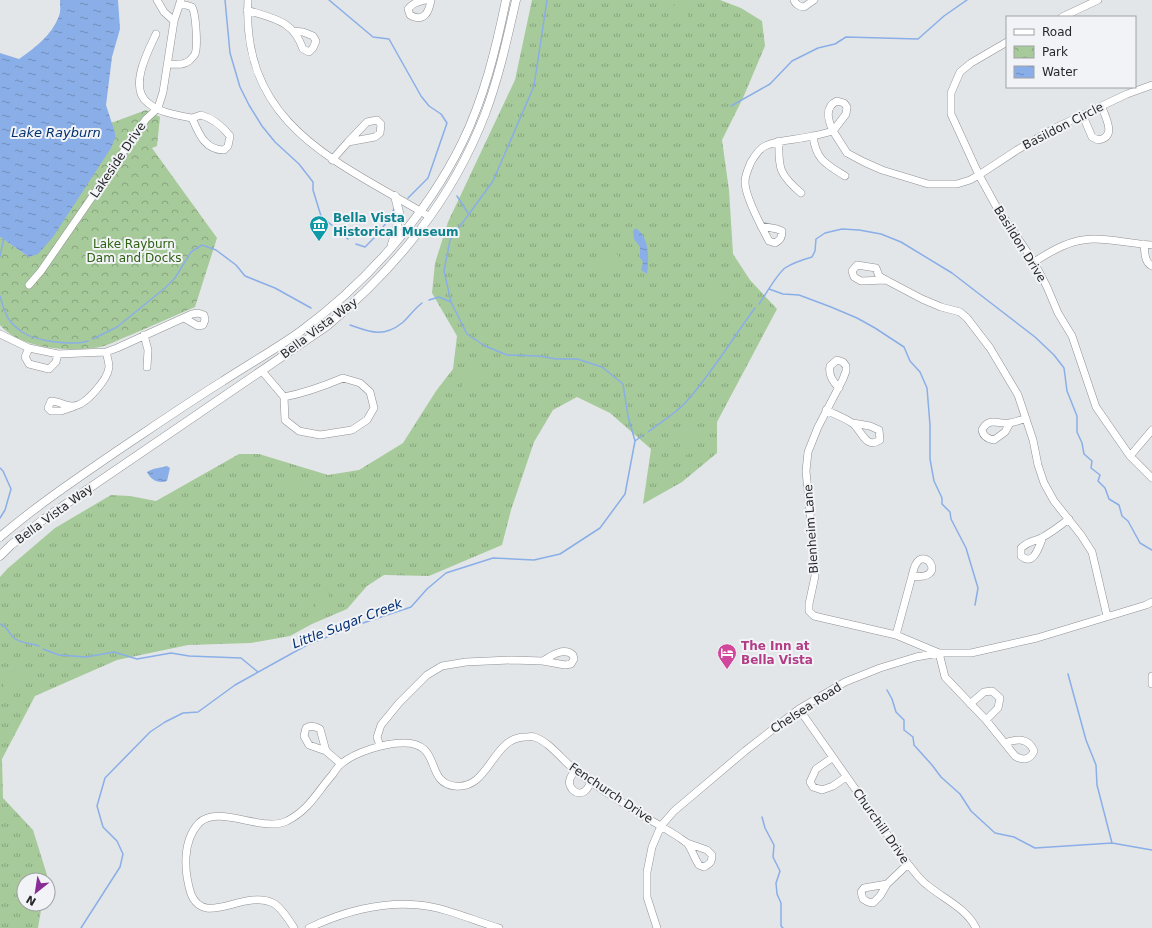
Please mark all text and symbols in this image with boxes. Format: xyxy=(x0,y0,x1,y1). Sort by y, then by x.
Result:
legend xyxy=(1006,16,1136,88)
text: Road xyxy=(1042,25,1072,39)
text: Park xyxy=(1042,45,1068,59)
text: Water xyxy=(1042,65,1078,79)
street label: Basildon Circle xyxy=(1020,100,1106,152)
street label: Lakeside Drive xyxy=(87,119,149,201)
water label: Lake Rayburn xyxy=(11,125,101,140)
street label: Basildon Drive xyxy=(991,203,1049,285)
place label: Bella Vista Historical Museum xyxy=(333,211,459,239)
museum icon: Bella Vista Historical Museum xyxy=(308,214,330,242)
park label: Lake Rayburn Dam and Docks xyxy=(87,237,181,265)
street label: Bella Vista Way xyxy=(278,295,360,361)
street label: Bella Vista Way xyxy=(13,481,95,547)
street label: Blenheim Lane xyxy=(801,484,821,574)
water label: Little Sugar Creek xyxy=(290,595,405,651)
place label: The Inn at Bella Vista xyxy=(741,639,813,667)
hotel icon: The Inn at Bella Vista xyxy=(716,642,738,670)
street label: Chelsea Road xyxy=(768,680,844,736)
street label: Fenchurch Drive xyxy=(567,760,655,826)
street label: Churchill Drive xyxy=(850,786,912,866)
north arrow xyxy=(16,872,56,912)
text: N xyxy=(24,892,38,908)

